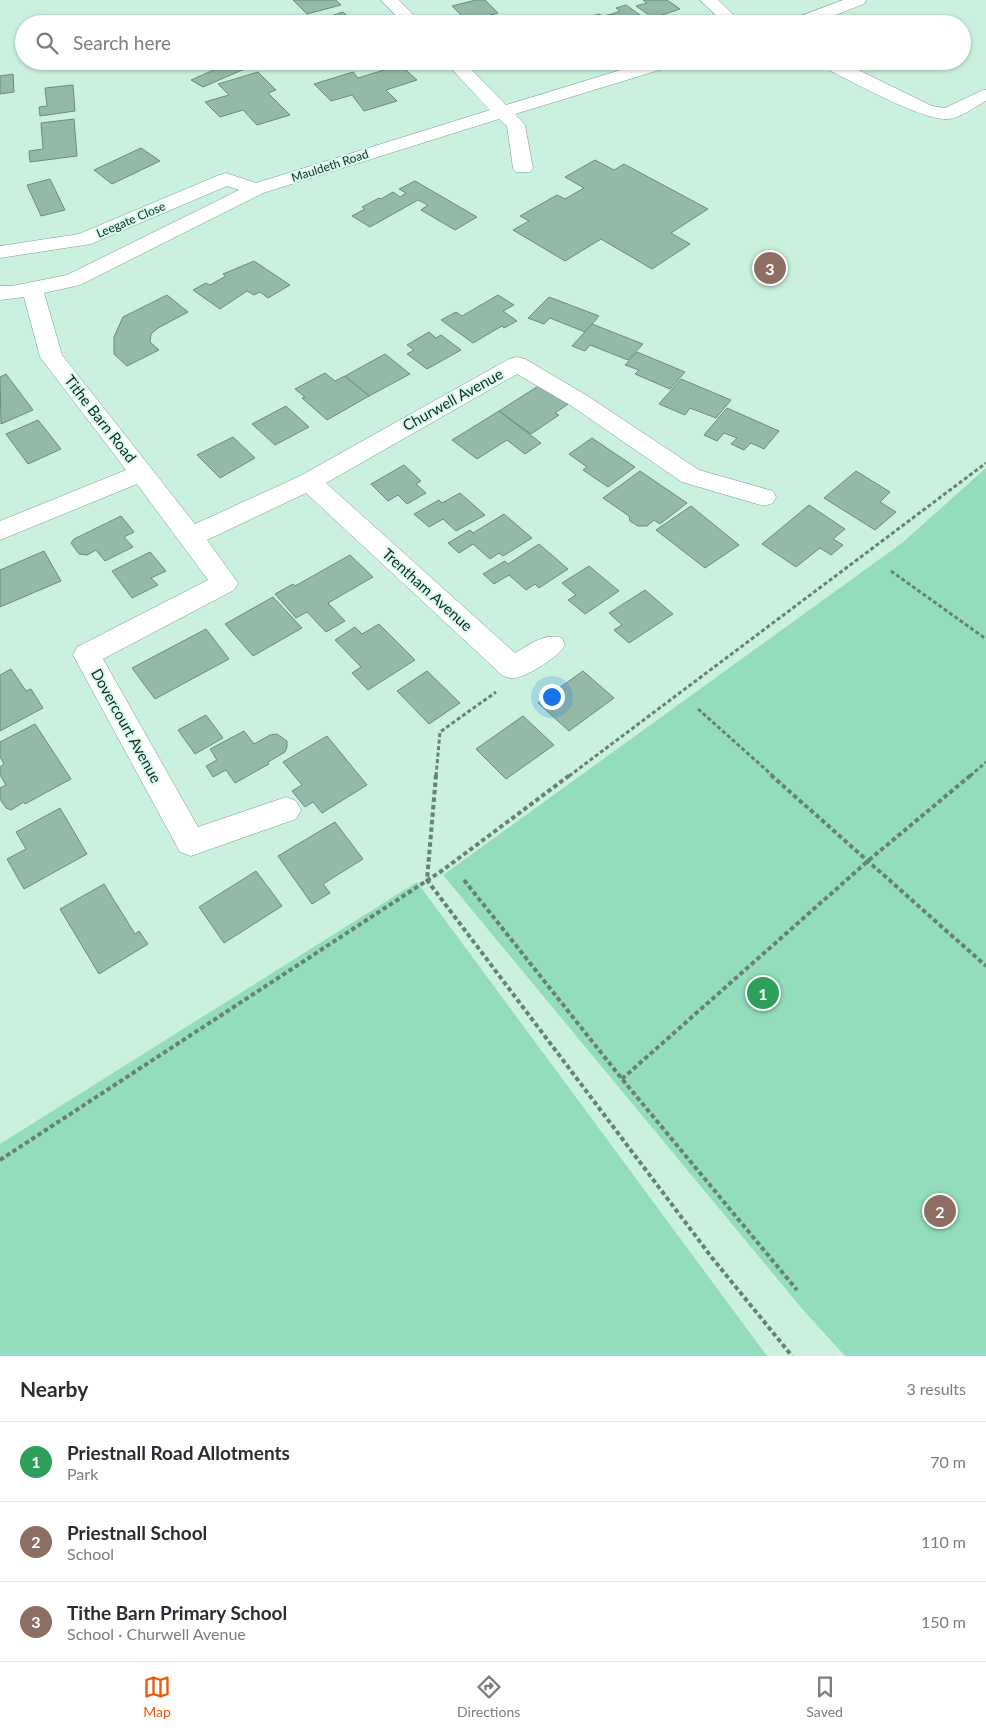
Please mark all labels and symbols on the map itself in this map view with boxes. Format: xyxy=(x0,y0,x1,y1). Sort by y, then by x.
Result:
street label: Mauldeth Road xyxy=(289,146,370,185)
street label: Leegate Close xyxy=(94,198,168,241)
pin: 3 xyxy=(754,249,786,287)
street label: Churwell Avenue xyxy=(399,364,506,434)
street label: Tithe Barn Road xyxy=(61,371,140,466)
street label: Trentham Avenue xyxy=(379,544,477,634)
street label: Dovercourt Avenue xyxy=(88,665,166,786)
your location xyxy=(539,684,565,710)
pin: 1 xyxy=(747,974,779,1012)
pin: 2 xyxy=(924,1192,956,1230)

